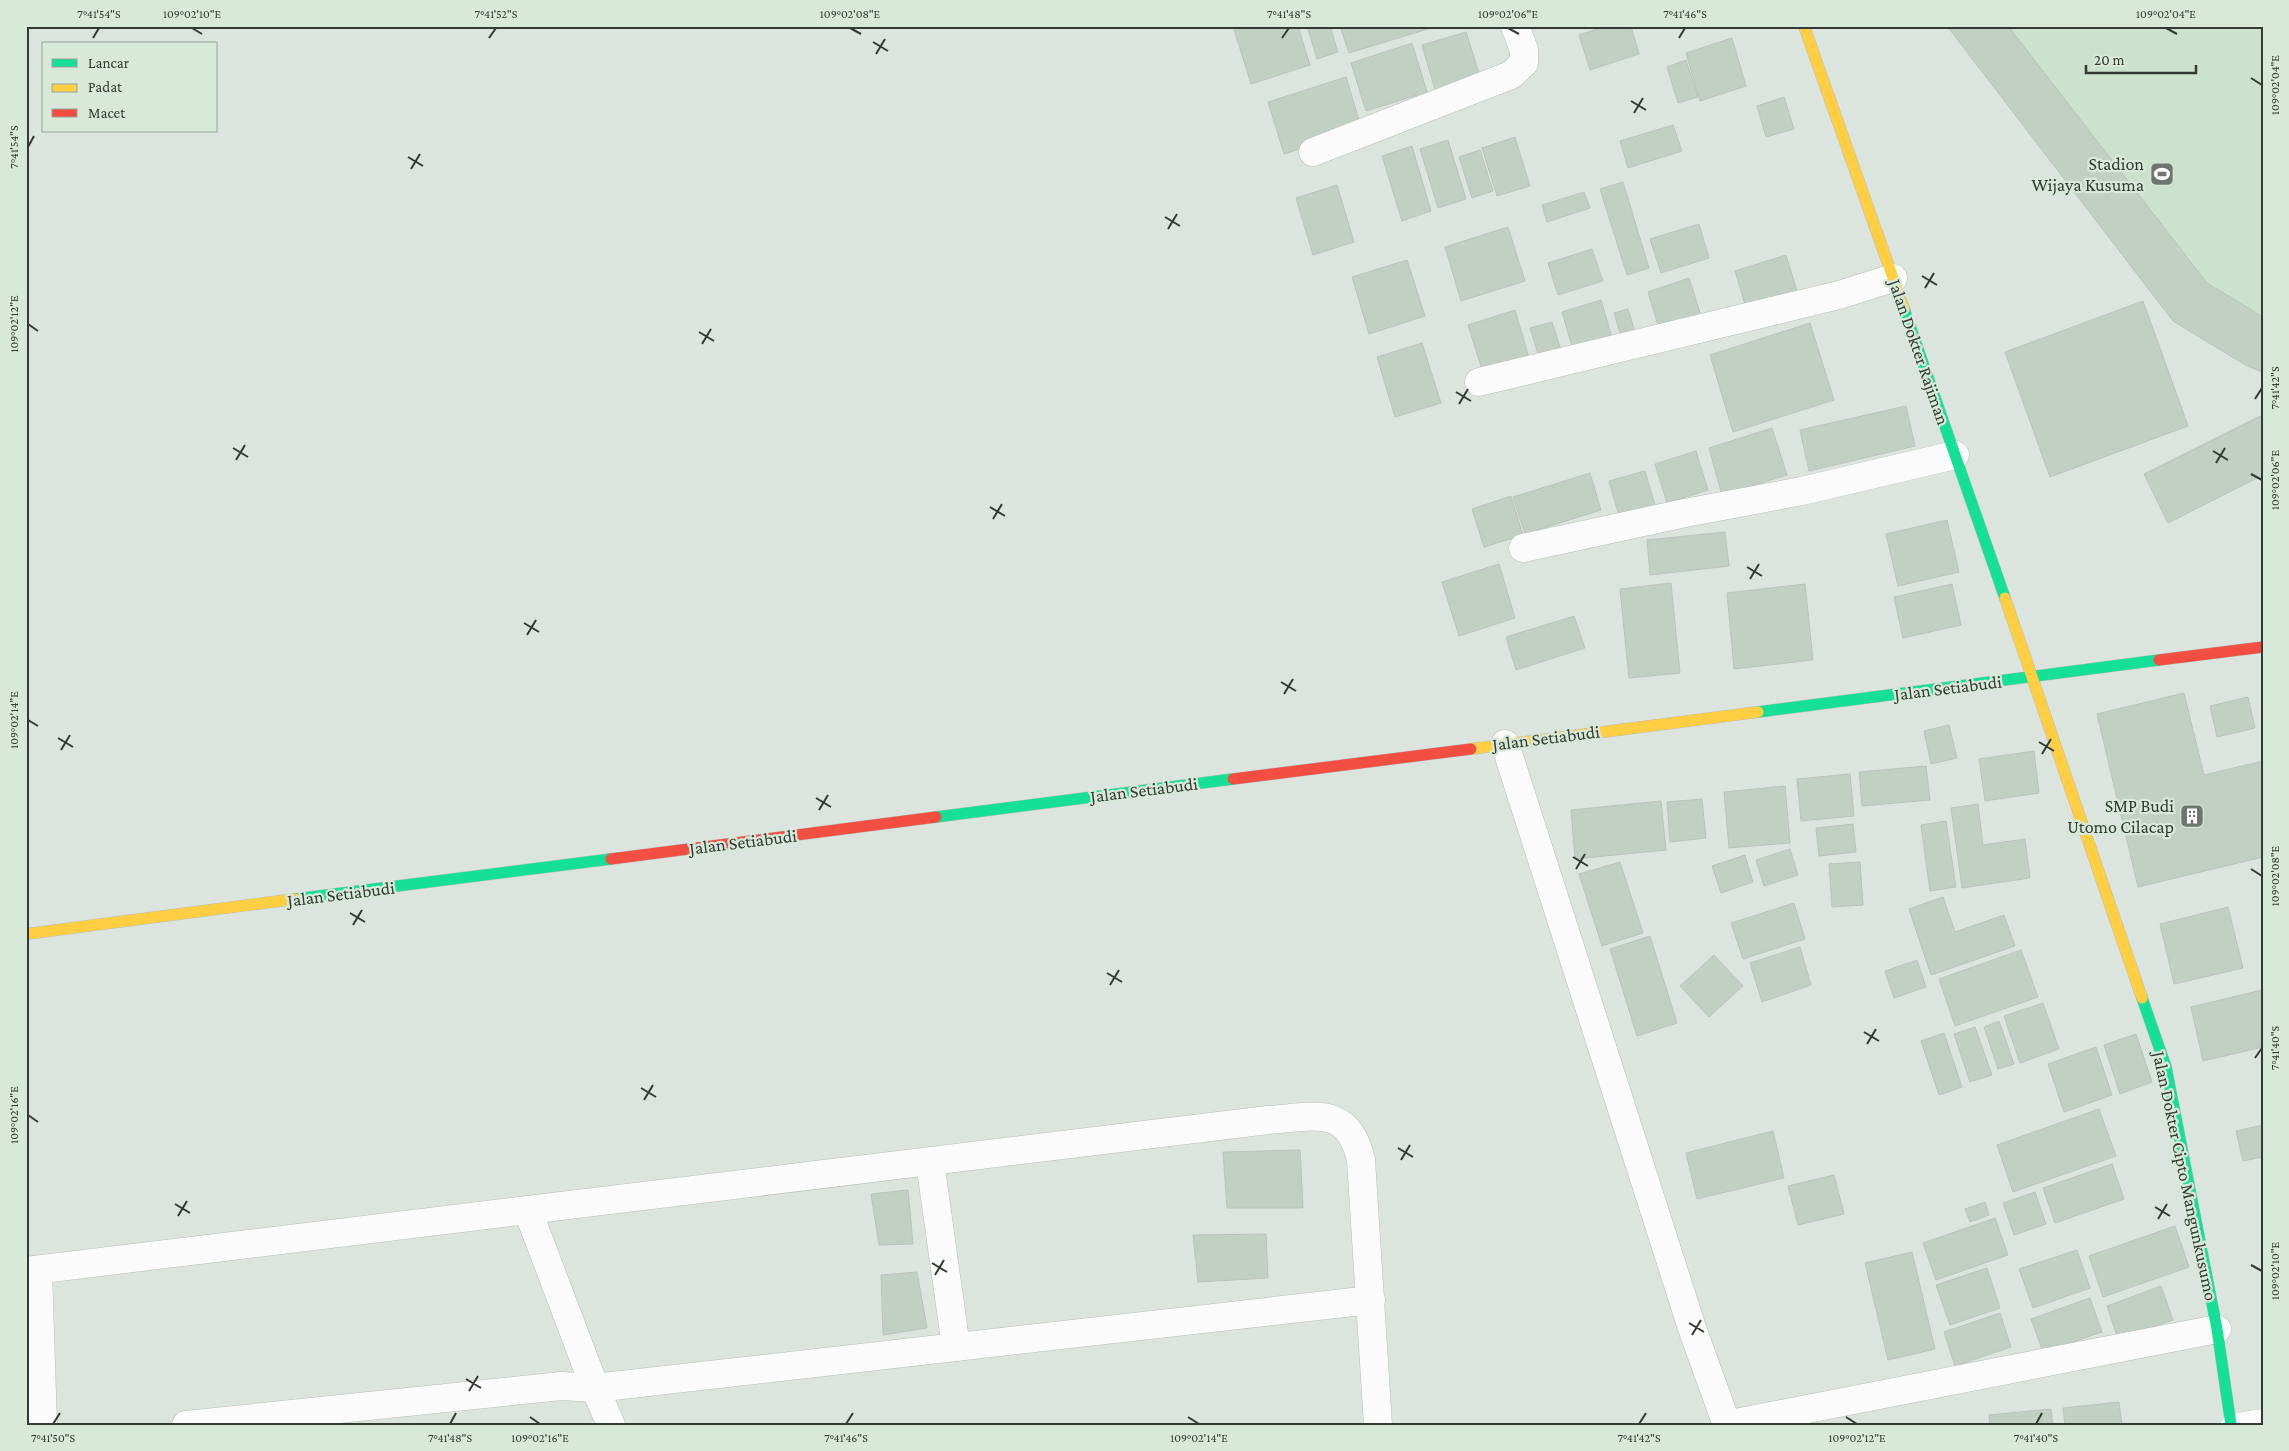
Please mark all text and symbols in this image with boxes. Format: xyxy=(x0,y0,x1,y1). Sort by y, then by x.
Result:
text: 7°41'54"S xyxy=(77,7,121,21)
text: 109°02'10"E xyxy=(163,7,222,21)
text: 7°41'52"S xyxy=(475,7,518,21)
text: 109°02'08"E xyxy=(820,7,881,21)
text: 7°41'48"S xyxy=(1267,7,1311,21)
text: 109°02'06"E xyxy=(1478,7,1538,21)
text: 7°41'46"S xyxy=(1663,7,1707,21)
text: 109°02'04"E xyxy=(2136,7,2196,21)
legend xyxy=(42,42,218,132)
scale bar xyxy=(2086,42,2196,74)
text: 20 m xyxy=(2094,52,2125,68)
text: Lancar xyxy=(88,55,130,71)
text: 109°02'04"E xyxy=(2268,55,2282,115)
text: Padat xyxy=(88,79,123,95)
text: Macet xyxy=(88,105,126,121)
text: 7°41'54"S xyxy=(7,125,21,169)
place label: Stadion Wijaya Kusuma xyxy=(2031,154,2144,196)
sports icon: Stadion Wijaya Kusuma xyxy=(2149,161,2175,187)
street label: Jalan Dokter Rajiman xyxy=(1883,275,1953,428)
text: 109°02'12"E xyxy=(7,295,21,353)
text: 7°41'42"S xyxy=(2268,366,2282,410)
text: 109°02'06"E xyxy=(2268,450,2282,510)
street label: Jalan Setiabudi xyxy=(1891,671,2003,705)
text: 109°02'14"E xyxy=(7,691,21,749)
street label: Jalan Setiabudi xyxy=(1489,721,1601,755)
street label: Jalan Setiabudi xyxy=(1087,773,1199,807)
place label: SMP Budi Utomo Cilacap xyxy=(2067,796,2174,837)
building icon: SMP Budi Utomo Cilacap xyxy=(2179,803,2205,829)
street label: Jalan Setiabudi xyxy=(686,825,798,859)
text: 109°02'08"E xyxy=(2268,845,2282,906)
street label: Jalan Setiabudi xyxy=(284,877,396,911)
text: 7°41'40"S xyxy=(2268,1025,2282,1070)
street label: Jalan Dokter Cipto Mangunkusumo xyxy=(2148,1047,2221,1303)
text: 109°02'16"E xyxy=(7,1086,21,1144)
text: 109°02'10"E xyxy=(2268,1241,2282,1300)
text: 7°41'50"S xyxy=(31,1431,75,1445)
text: 7°41'48"S xyxy=(428,1431,472,1445)
text: 109°02'16"E xyxy=(511,1431,569,1445)
text: 7°41'46"S xyxy=(824,1431,868,1445)
text: 109°02'14"E xyxy=(1170,1431,1228,1445)
text: 7°41'42"S xyxy=(1617,1431,1661,1445)
text: 109°02'12"E xyxy=(1828,1431,1886,1445)
text: 7°41'40"S xyxy=(2014,1431,2059,1445)

